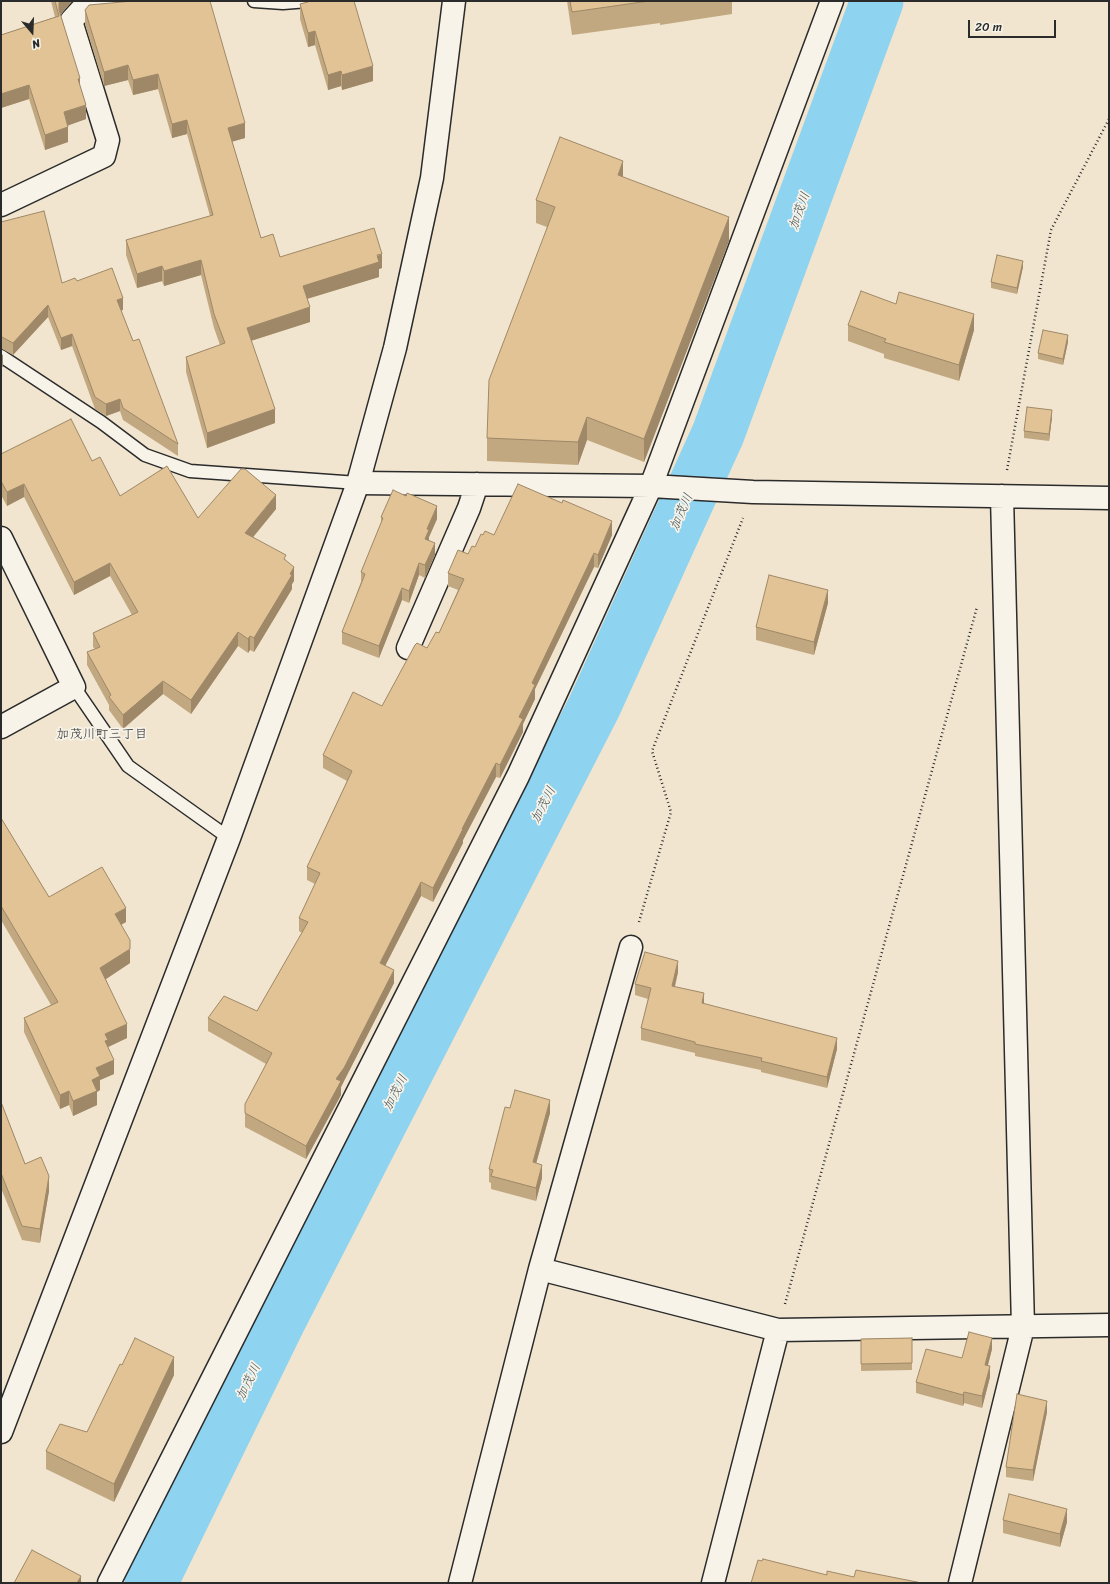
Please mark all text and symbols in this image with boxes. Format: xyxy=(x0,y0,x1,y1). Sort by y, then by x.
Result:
north arrow xyxy=(12,12,52,52)
scale bar xyxy=(970,12,1058,38)
text: 20 m xyxy=(975,16,1002,38)
text: N xyxy=(29,34,43,54)
water label: 加茂川 xyxy=(786,190,814,232)
water label: 加茂川 xyxy=(667,491,697,533)
district label: 加茂川町三丁目 xyxy=(57,727,147,743)
water label: 加茂川 xyxy=(528,784,560,826)
water label: 加茂川 xyxy=(380,1072,412,1114)
water label: 加茂川 xyxy=(233,1361,265,1403)

